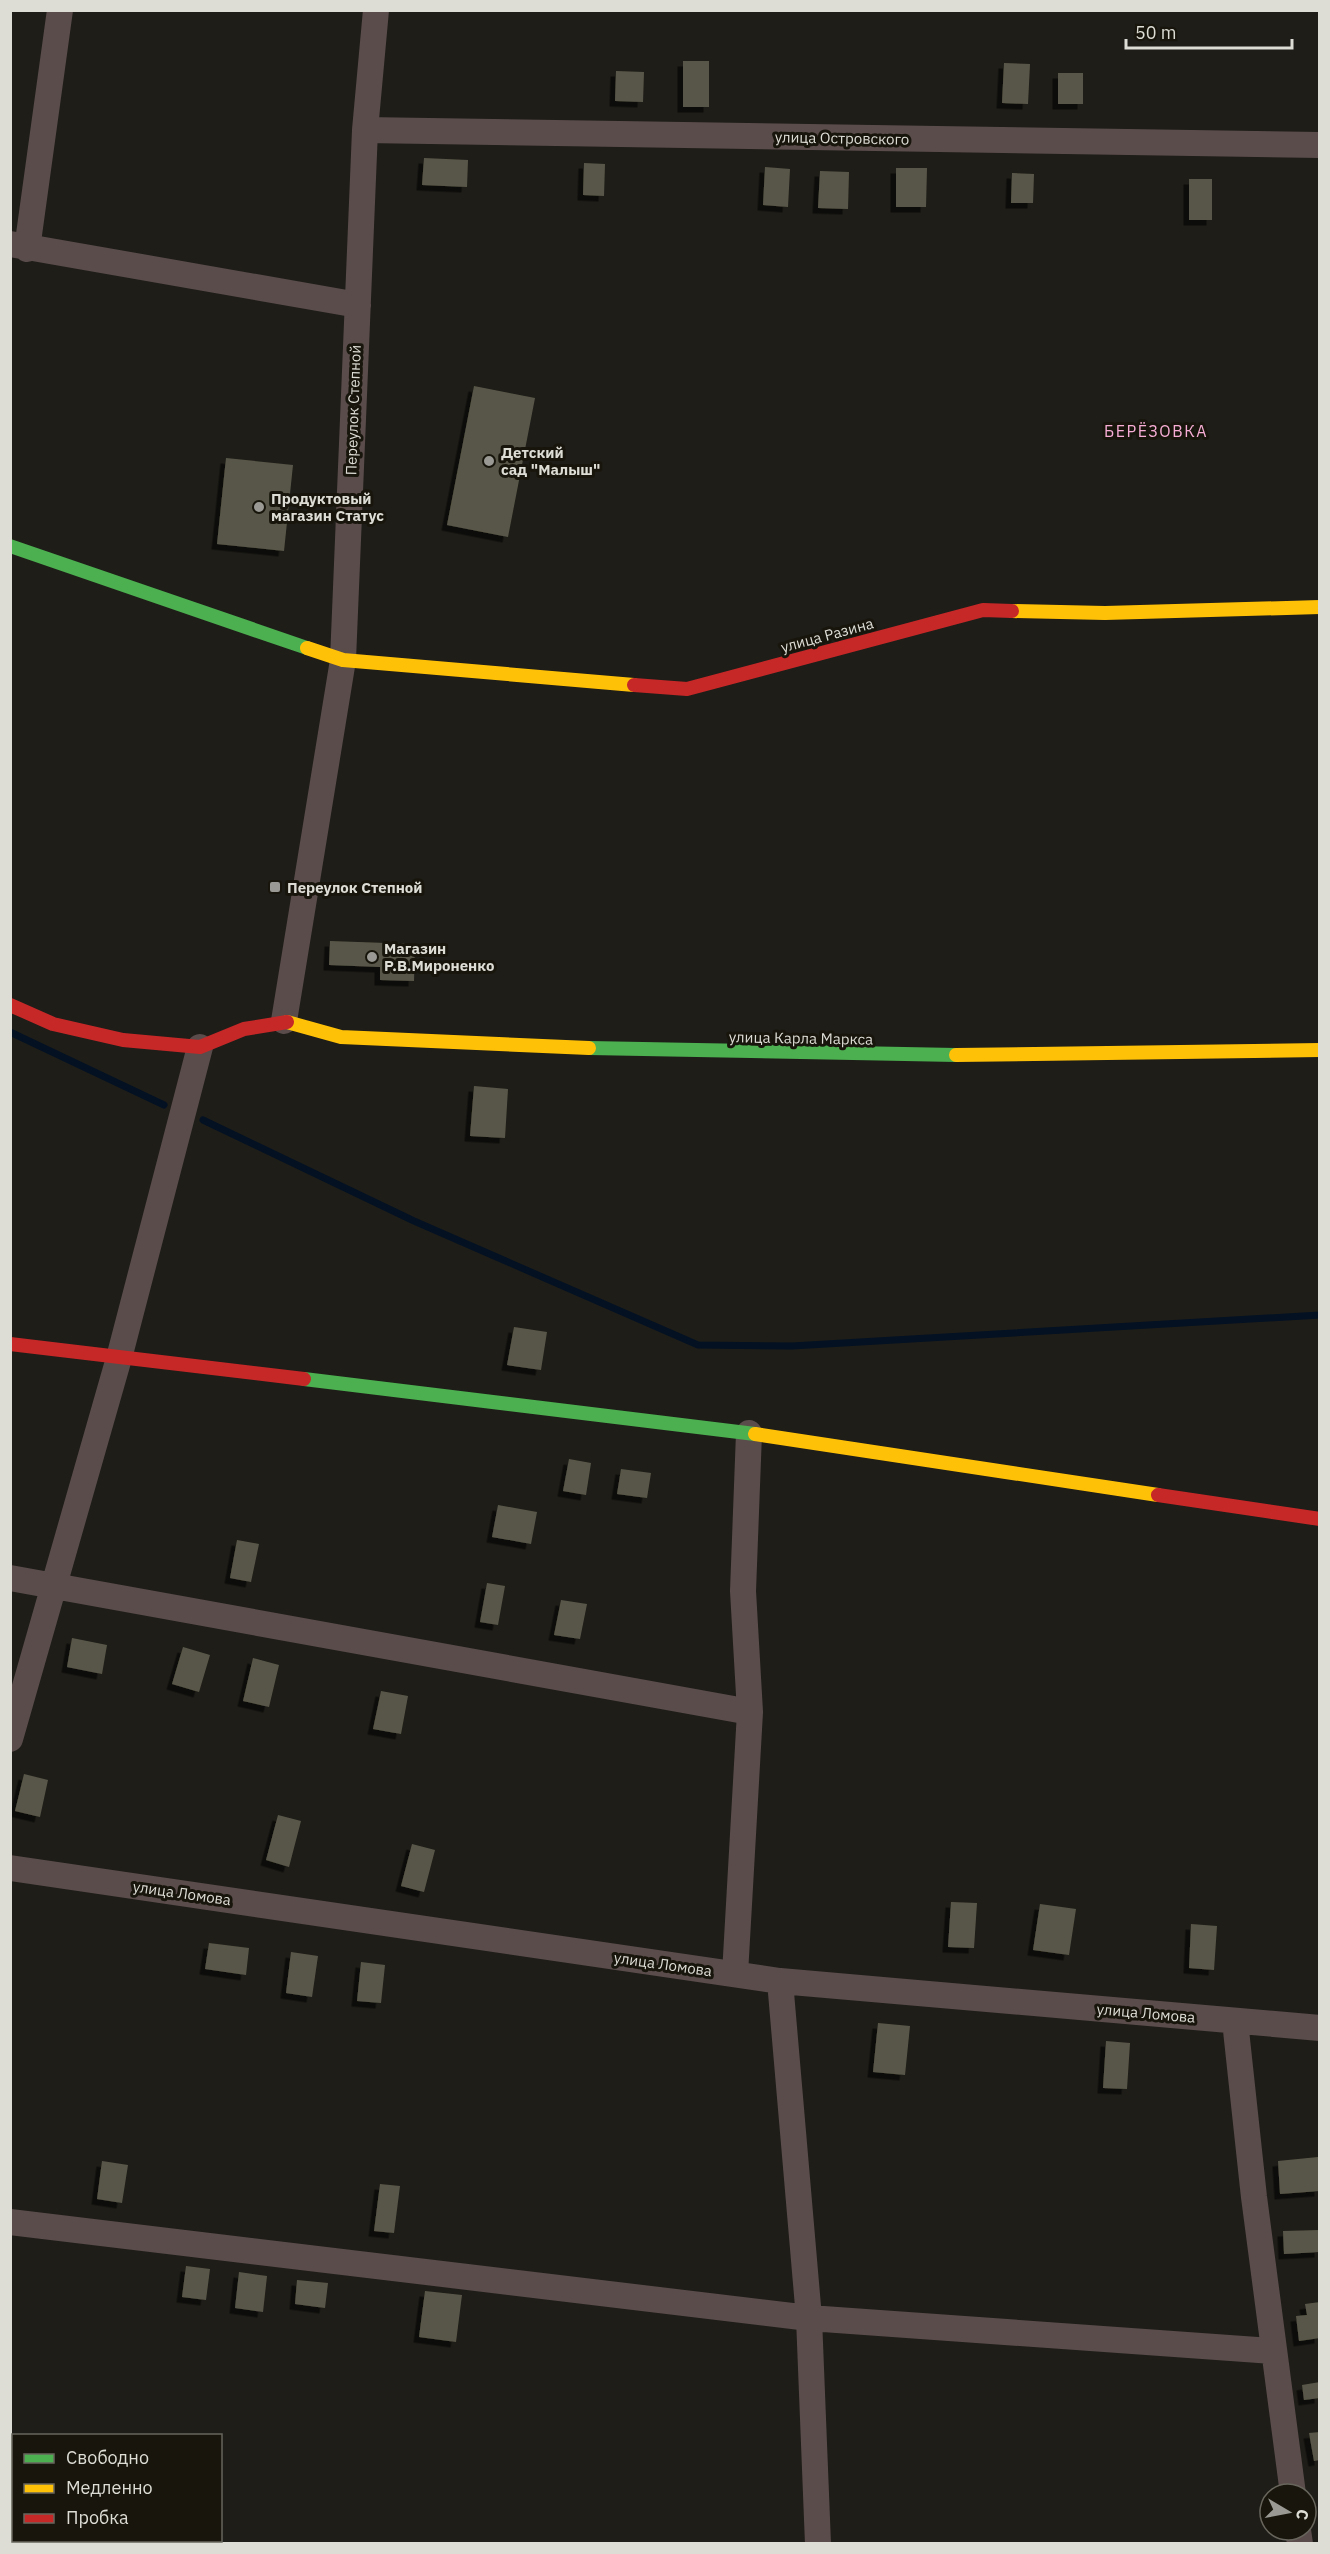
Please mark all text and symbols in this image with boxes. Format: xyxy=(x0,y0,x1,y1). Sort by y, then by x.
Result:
scale bar xyxy=(1126,12,1292,50)
text: 50 m xyxy=(1135,21,1177,44)
street label: улица Островского xyxy=(775,127,909,149)
street label: Переулок Степной xyxy=(341,344,365,476)
district label: БЕРЁЗОВКА xyxy=(1104,421,1208,441)
place label: Детский сад "Малыш" xyxy=(501,443,600,479)
marker: Детский сад "Малыш" xyxy=(482,454,496,468)
place label: Продуктовый магазин Статус xyxy=(271,489,384,525)
marker: Продуктовый магазин Статус xyxy=(252,500,266,514)
street label: улица Разина xyxy=(779,614,875,656)
place label: Переулок Степной xyxy=(287,878,423,897)
marker: Переулок Степной xyxy=(268,880,282,894)
place label: Магазин Р.В.Мироненко xyxy=(384,939,494,975)
marker: Магазин Р.В.Мироненко xyxy=(365,950,379,964)
street label: улица Карла Маркса xyxy=(729,1027,873,1049)
street label: улица Ломова xyxy=(132,1877,232,1909)
street label: улица Ломова xyxy=(613,1948,713,1980)
street label: улица Ломова xyxy=(1096,1999,1196,2027)
legend xyxy=(12,2434,222,2542)
text: Свободно xyxy=(66,2446,149,2469)
text: Медленно xyxy=(66,2476,153,2499)
north arrow xyxy=(1258,2482,1318,2542)
text: Пробка xyxy=(66,2506,129,2529)
text: С xyxy=(1292,2508,1314,2521)

